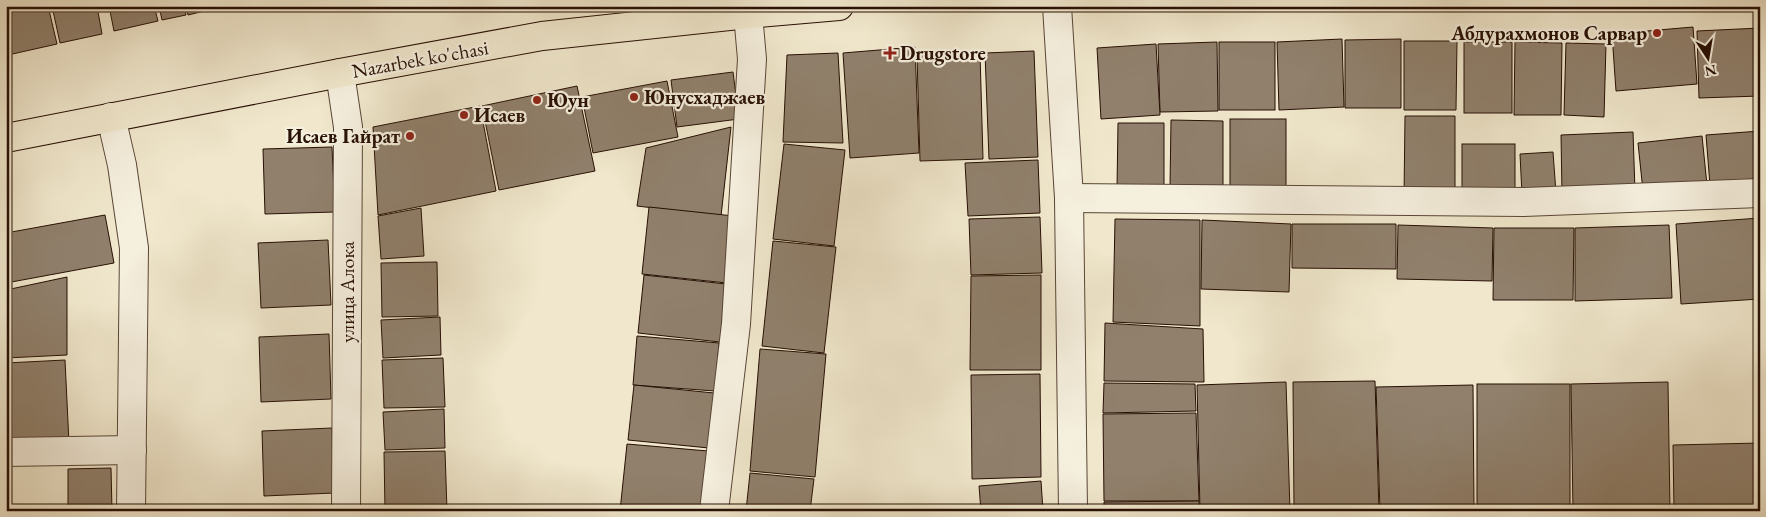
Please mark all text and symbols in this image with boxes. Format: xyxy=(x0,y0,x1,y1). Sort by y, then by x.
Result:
place label: Абдурахмонов Сарвар xyxy=(1450,20,1647,46)
marker: Абдурахмонов Сарвар xyxy=(1651,27,1663,39)
north arrow xyxy=(1684,32,1734,82)
street label: Nazarbek ko'chasi xyxy=(350,34,490,84)
place label: Drugstore xyxy=(900,40,986,66)
marker: Drugstore xyxy=(884,47,896,59)
text: N xyxy=(1703,61,1718,81)
place label: Юнусхаджаев xyxy=(644,84,766,110)
place label: Юун xyxy=(547,87,589,113)
marker: Юнусхаджаев xyxy=(628,91,640,103)
marker: Юун xyxy=(531,94,543,106)
place label: Исаев xyxy=(474,102,526,128)
marker: Исаев xyxy=(458,109,470,121)
place label: Исаев Гайрат xyxy=(286,123,400,149)
marker: Исаев Гайрат xyxy=(404,130,416,142)
street label: улица Алока xyxy=(334,241,360,343)

